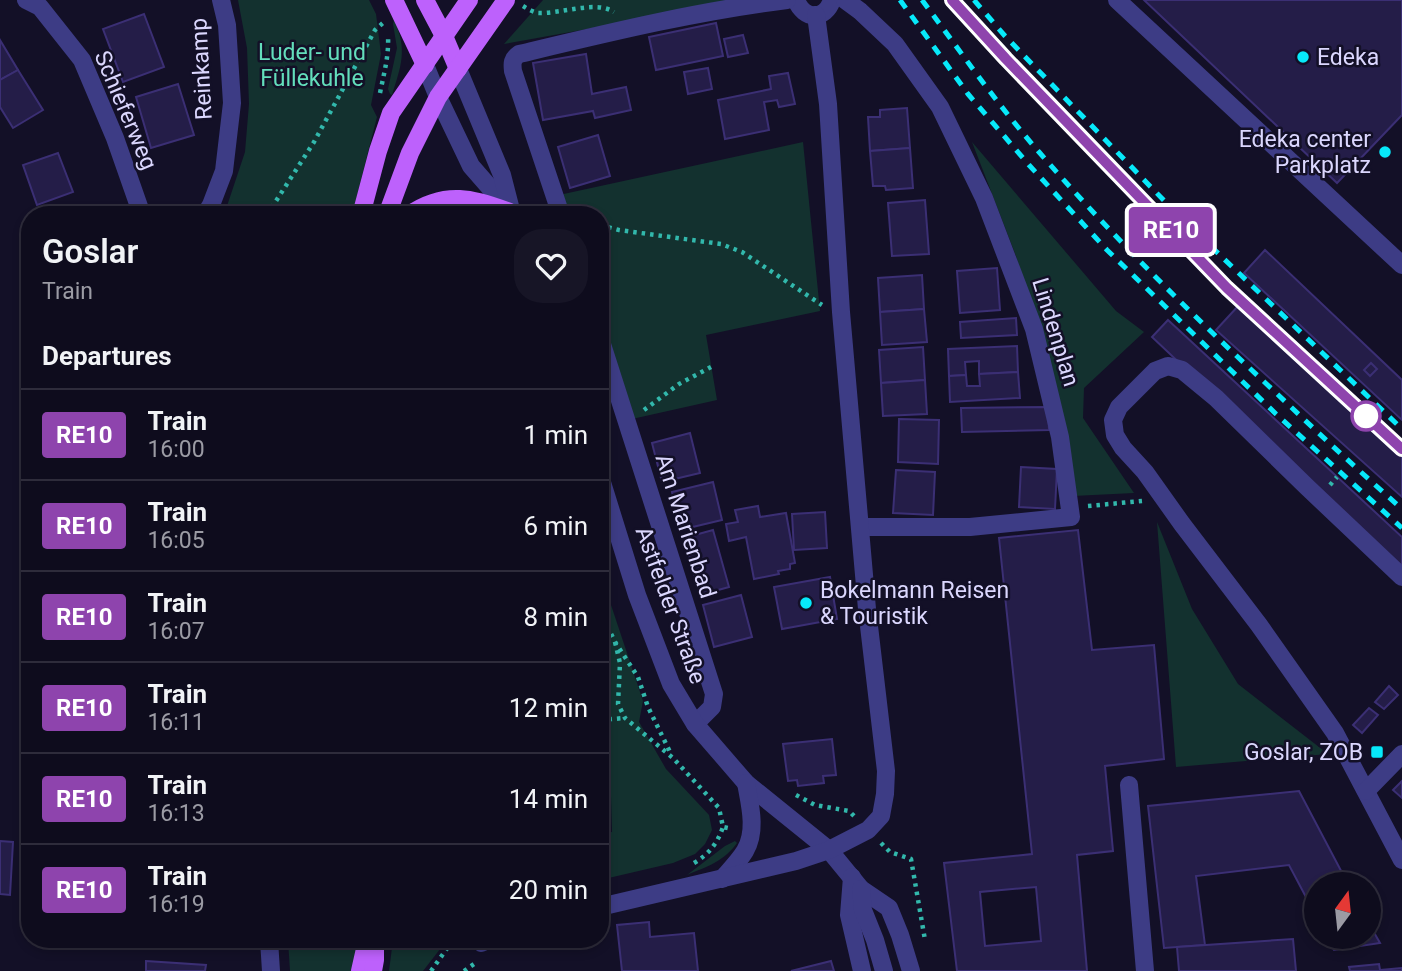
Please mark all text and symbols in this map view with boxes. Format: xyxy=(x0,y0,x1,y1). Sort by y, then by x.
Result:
street label: Reinkamp xyxy=(185,17,218,121)
park label: Luder- und Füllekuhle xyxy=(258,39,366,92)
place label: Edeka xyxy=(1317,44,1379,71)
street label: Schieferweg xyxy=(88,47,163,174)
marker: Edeka xyxy=(1295,49,1311,65)
place label: Edeka center Parkplatz xyxy=(1239,126,1371,179)
marker: Edeka center Parkplatz xyxy=(1377,144,1393,160)
line badge: RE10 xyxy=(1122,207,1220,253)
text: RE10 xyxy=(1143,216,1199,244)
button: heart xyxy=(514,229,588,303)
text: Goslar xyxy=(42,232,138,271)
street label: Lindenplan xyxy=(1026,275,1085,390)
text: Train xyxy=(42,278,93,305)
text: Departures xyxy=(42,341,172,371)
unlabelled marker xyxy=(1351,401,1381,431)
text: Train xyxy=(147,406,207,436)
text: 1 min xyxy=(523,420,588,450)
text: RE10 xyxy=(56,421,112,449)
text: 16:00 xyxy=(147,436,205,463)
street label: Am Marienbad xyxy=(649,451,722,602)
text: Train xyxy=(147,497,207,527)
text: 6 min xyxy=(523,511,588,541)
text: RE10 xyxy=(56,512,112,540)
street label: Astfelder Straße xyxy=(630,523,712,688)
text: 16:05 xyxy=(147,527,205,554)
place label: Bokelmann Reisen & Touristik xyxy=(820,577,1009,630)
text: Train xyxy=(147,588,207,618)
marker: Bokelmann Reisen & Touristik xyxy=(798,595,814,611)
text: 8 min xyxy=(523,602,588,632)
text: RE10 xyxy=(56,603,112,631)
text: 16:07 xyxy=(147,618,205,645)
text: Train xyxy=(147,679,207,709)
text: 12 min xyxy=(509,693,588,723)
text: RE10 xyxy=(56,694,112,722)
text: 16:11 xyxy=(147,709,205,736)
place label: Goslar, ZOB xyxy=(1244,739,1363,766)
marker: Goslar, ZOB xyxy=(1369,744,1385,760)
text: Train xyxy=(147,770,207,800)
text: 14 min xyxy=(509,784,588,814)
text: RE10 xyxy=(56,785,112,813)
text: 16:13 xyxy=(147,800,205,827)
text: Train xyxy=(147,861,207,891)
north arrow xyxy=(1304,872,1381,948)
map controls xyxy=(1304,872,1381,949)
text: 20 min xyxy=(509,875,588,905)
text: RE10 xyxy=(56,876,112,904)
text: 16:19 xyxy=(147,891,205,918)

